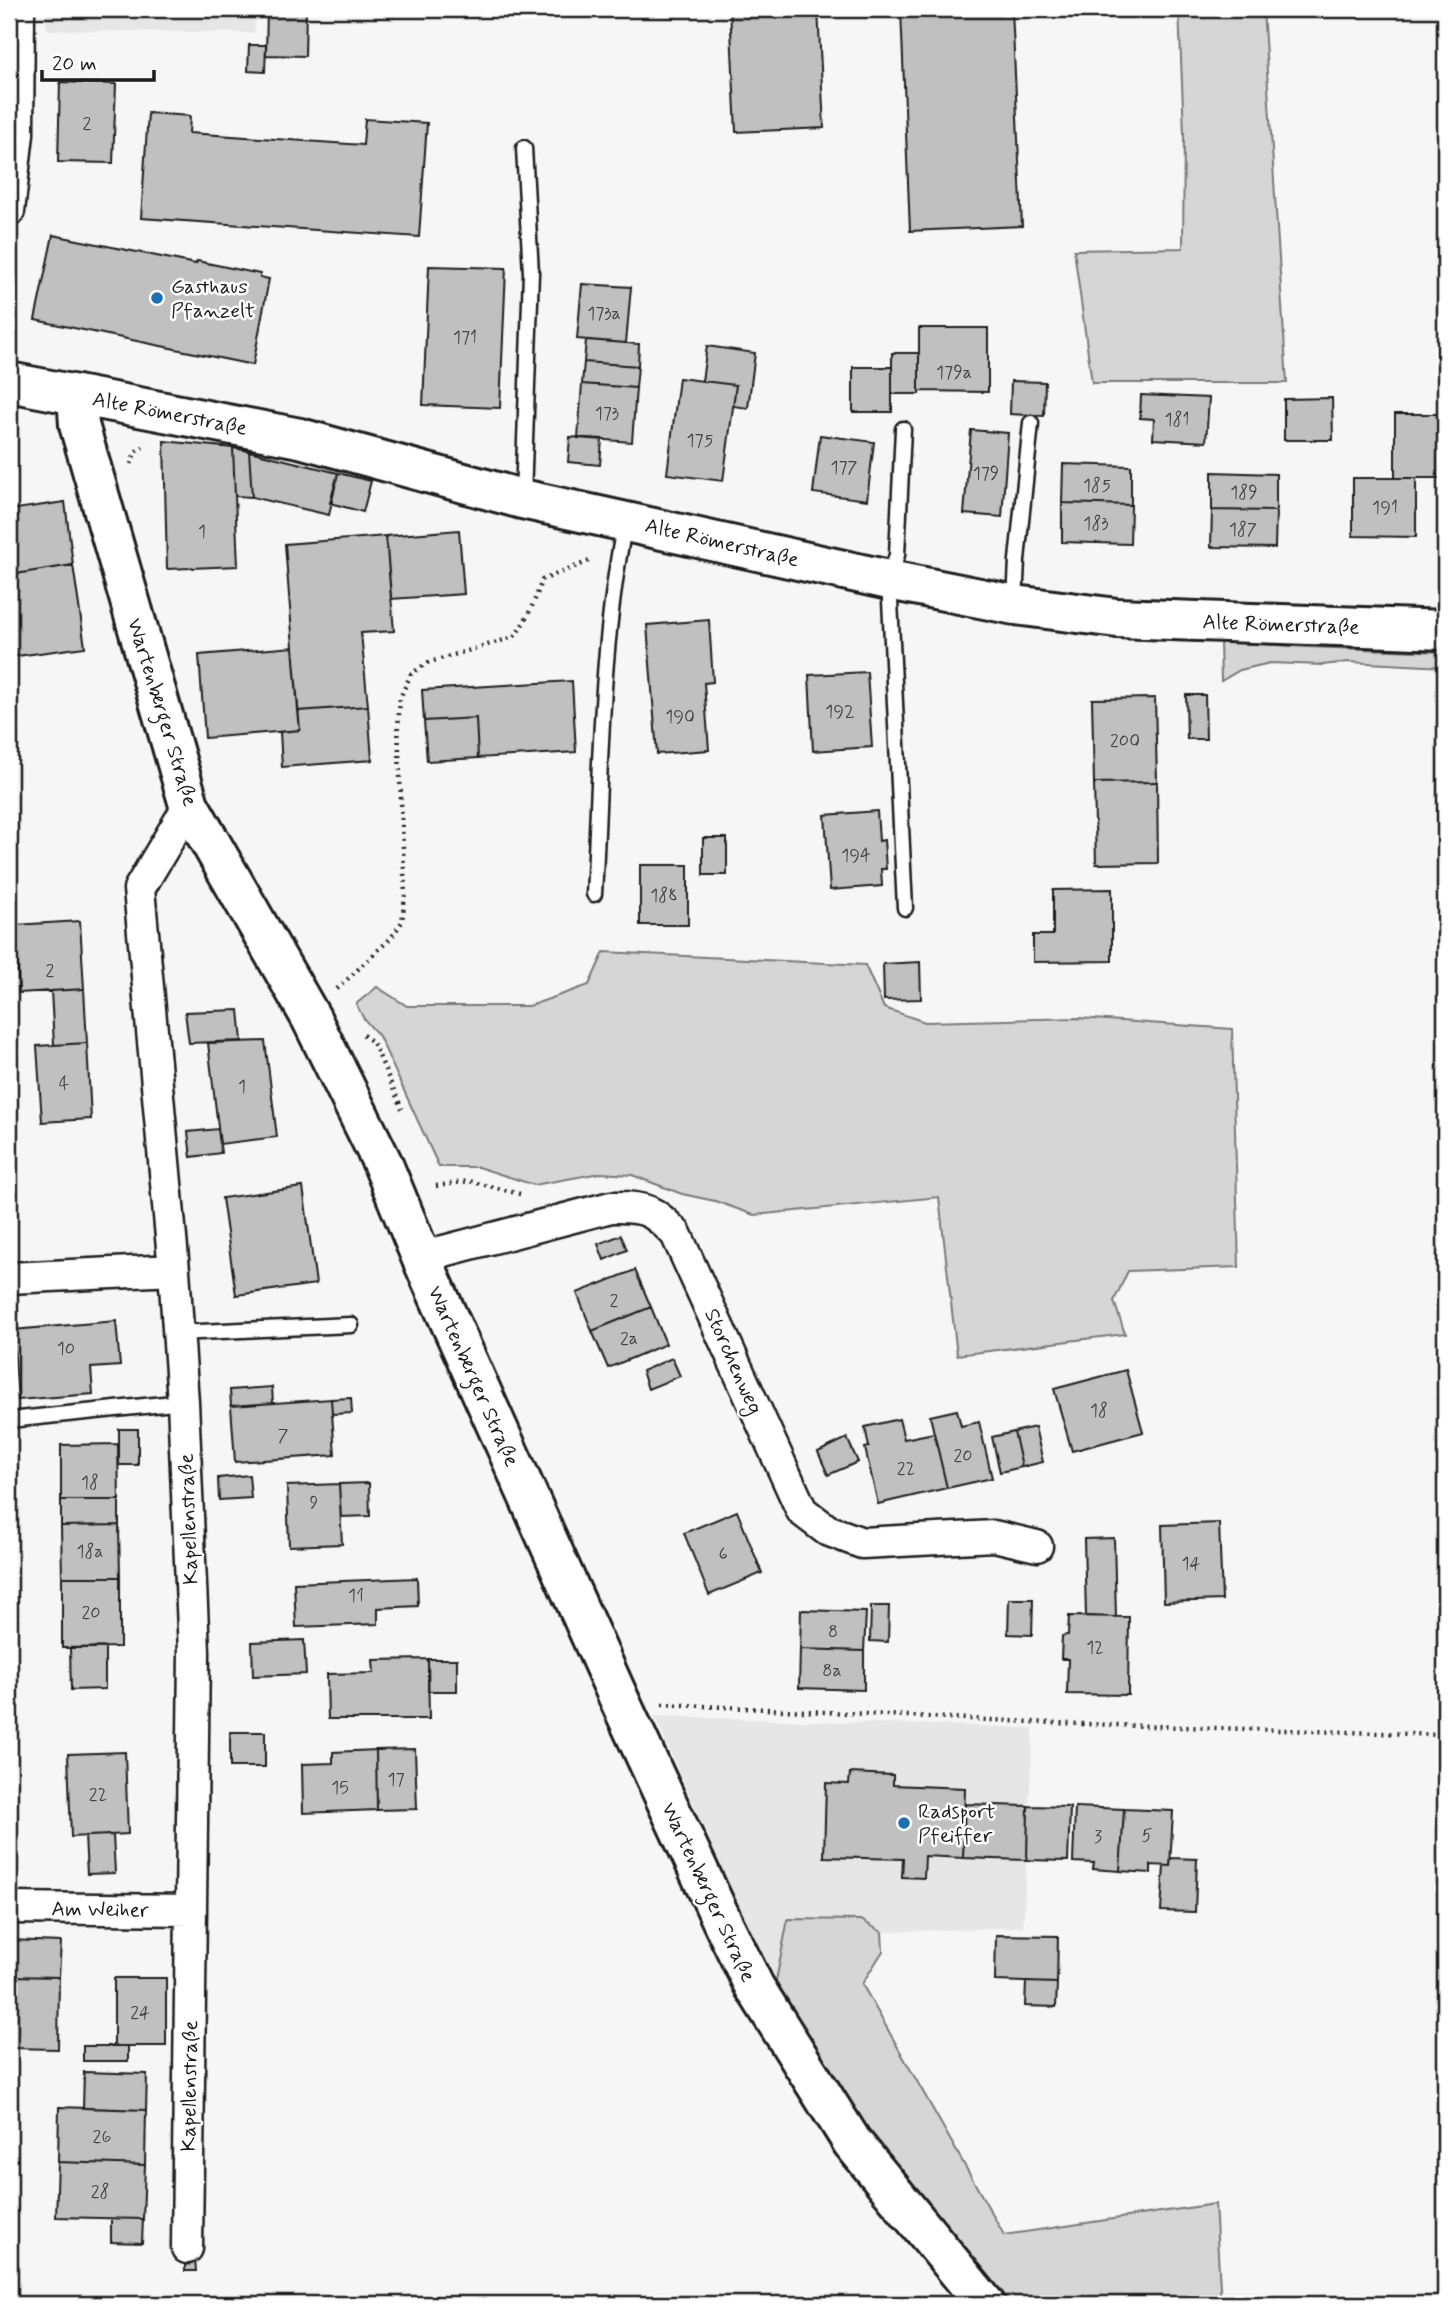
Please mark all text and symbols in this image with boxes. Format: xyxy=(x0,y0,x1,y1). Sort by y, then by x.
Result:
scale bar xyxy=(42,38,154,82)
text: 20 m xyxy=(52,50,97,78)
house number: 2 xyxy=(83,112,92,136)
place label: Gasthaus Pfanzelt xyxy=(171,273,255,325)
marker: Gasthaus Pfanzelt xyxy=(149,290,165,306)
house number: 173a xyxy=(587,302,621,326)
house number: 171 xyxy=(453,326,477,350)
house number: 179a xyxy=(936,361,972,385)
street label: Alte Römerstraße xyxy=(90,385,250,443)
house number: 173 xyxy=(595,402,619,426)
house number: 181 xyxy=(1165,408,1189,432)
house number: 175 xyxy=(686,429,714,453)
house number: 177 xyxy=(830,456,858,480)
house number: 179 xyxy=(973,462,999,486)
house number: 185 xyxy=(1083,474,1111,498)
house number: 189 xyxy=(1230,481,1258,505)
house number: 191 xyxy=(1372,496,1398,520)
street label: Alte Römerstraße xyxy=(642,512,801,574)
house number: 183 xyxy=(1083,512,1109,536)
house number: 187 xyxy=(1229,518,1257,542)
house number: 1 xyxy=(198,520,206,544)
street label: Alte Römerstraße xyxy=(1202,608,1360,642)
street label: Wartenberger Straße xyxy=(118,615,204,810)
house number: 192 xyxy=(825,700,855,724)
house number: 190 xyxy=(665,705,695,729)
house number: 200 xyxy=(1110,729,1140,753)
house number: 194 xyxy=(841,844,871,868)
house number: 188 xyxy=(650,884,678,908)
house number: 2 xyxy=(46,959,55,983)
house number: 4 xyxy=(59,1072,69,1096)
house number: 1 xyxy=(238,1075,246,1099)
street label: Wartenberger Straße xyxy=(419,1282,526,1472)
house number: 2 xyxy=(610,1289,619,1313)
street label: Storchenweg xyxy=(696,1304,769,1419)
house number: 2a xyxy=(620,1327,638,1351)
house number: 10 xyxy=(57,1337,75,1361)
house number: 18 xyxy=(1090,1399,1108,1423)
house number: 7 xyxy=(278,1424,289,1448)
house number: 20 xyxy=(953,1444,973,1468)
street label: Kapellenstraße xyxy=(173,1453,205,1585)
house number: 22 xyxy=(897,1457,915,1481)
house number: 18 xyxy=(81,1471,99,1495)
house number: 9 xyxy=(310,1491,319,1515)
house number: 18a xyxy=(76,1540,104,1564)
house number: 6 xyxy=(718,1542,728,1566)
house number: 14 xyxy=(1182,1552,1201,1576)
house number: 11 xyxy=(348,1584,364,1608)
house number: 20 xyxy=(81,1601,101,1625)
house number: 8 xyxy=(828,1620,838,1644)
house number: 12 xyxy=(1086,1636,1104,1660)
house number: 8a xyxy=(822,1659,842,1683)
house number: 17 xyxy=(387,1768,405,1792)
house number: 15 xyxy=(331,1776,349,1800)
house number: 22 xyxy=(89,1783,107,1807)
street label: Wartenberger Straße xyxy=(652,1798,762,1988)
place label: Radsport Pfeiffer xyxy=(918,1798,996,1850)
marker: Radsport Pfeiffer xyxy=(896,1815,912,1831)
house number: 5 xyxy=(1142,1824,1153,1848)
house number: 3 xyxy=(1094,1825,1102,1849)
street label: Am Weiher xyxy=(51,1895,149,1925)
house number: 24 xyxy=(130,2001,150,2025)
street label: Kapellenstraße xyxy=(175,2020,205,2152)
house number: 26 xyxy=(93,2125,111,2149)
house number: 28 xyxy=(91,2180,109,2204)

